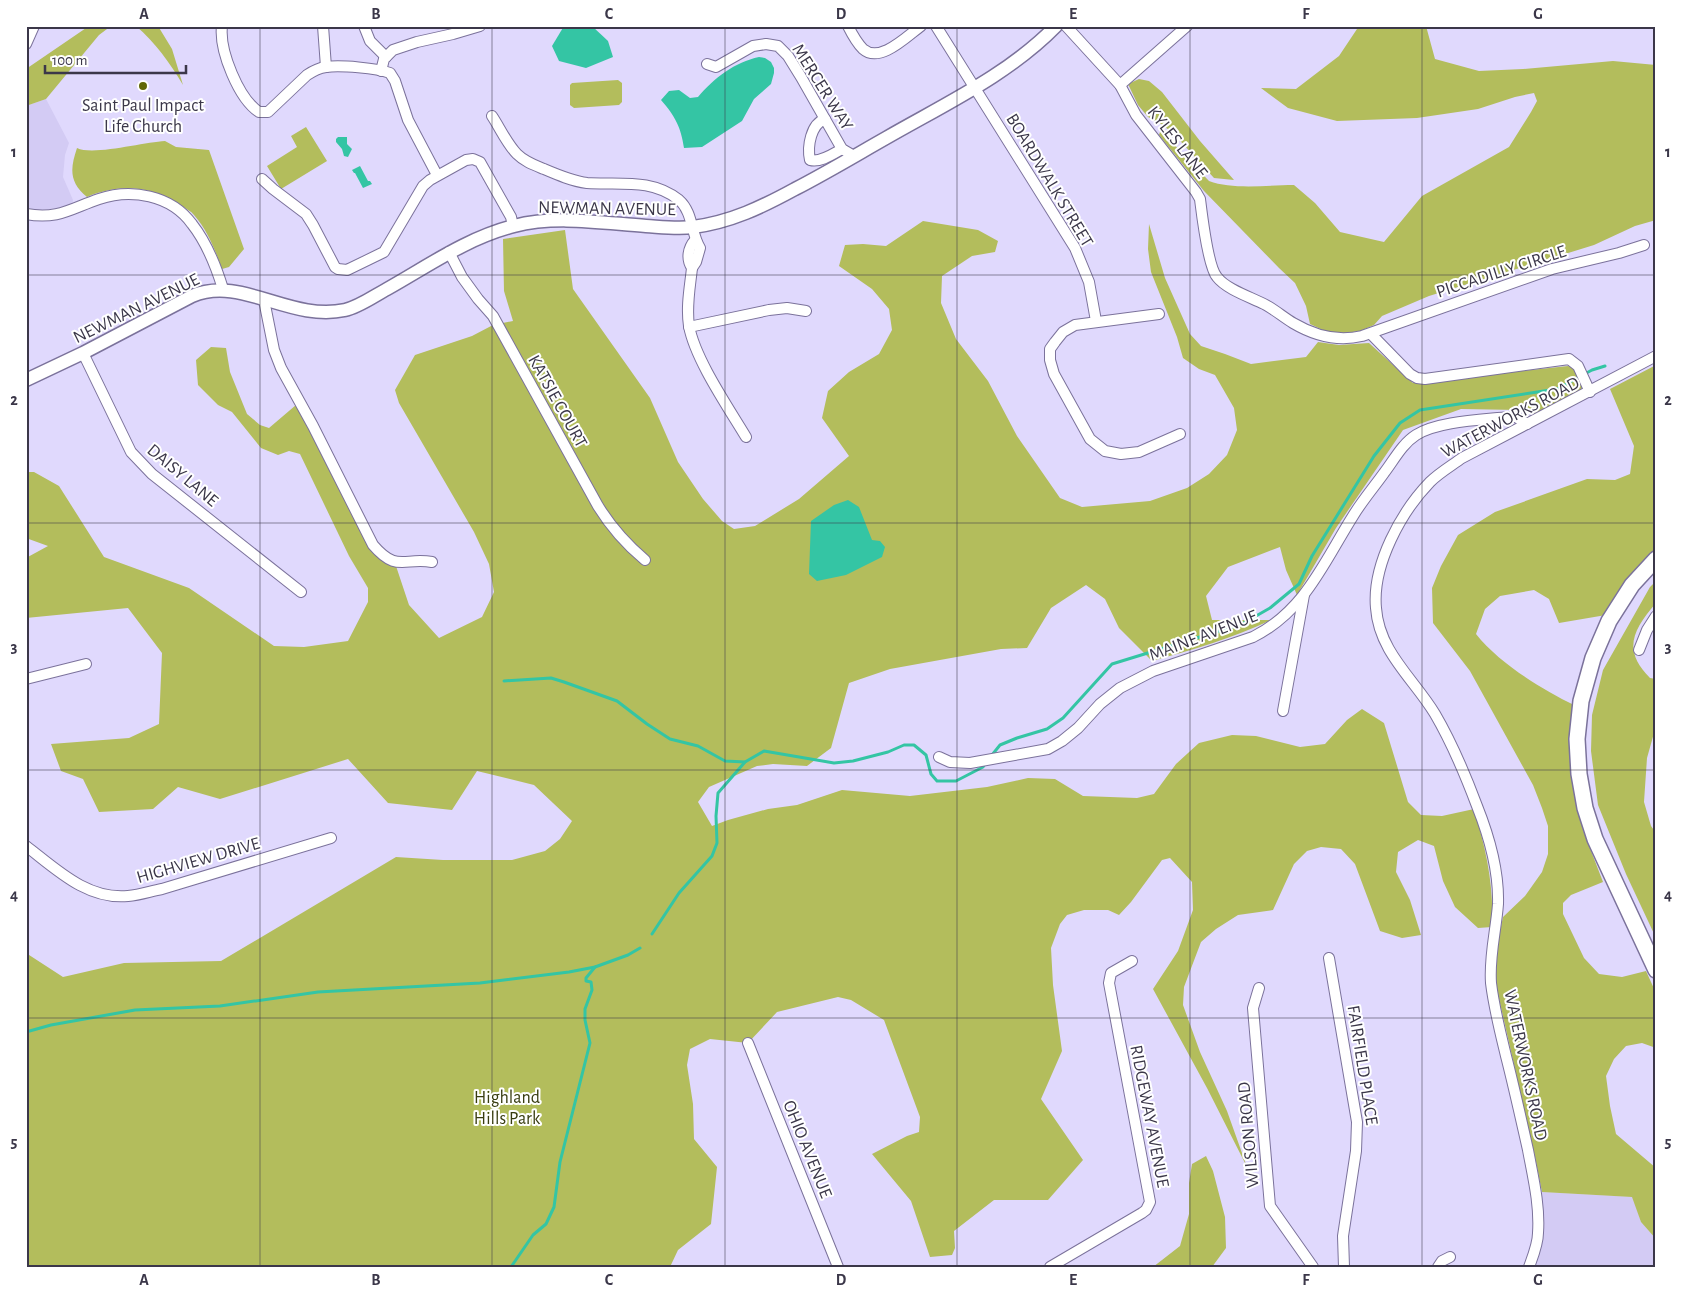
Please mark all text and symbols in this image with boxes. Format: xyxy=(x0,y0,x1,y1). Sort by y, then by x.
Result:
text: A xyxy=(139,6,149,22)
text: B xyxy=(371,6,381,22)
text: C xyxy=(605,6,614,22)
text: D xyxy=(836,6,847,22)
text: E xyxy=(1069,6,1077,22)
text: F xyxy=(1302,6,1310,22)
text: G xyxy=(1533,6,1543,22)
street label: MERCER WAY xyxy=(788,41,856,134)
scale bar xyxy=(45,42,186,74)
text: 100 m xyxy=(52,53,87,68)
marker: Saint Paul Impact Life Church xyxy=(137,80,149,92)
place label: Saint Paul Impact Life Church xyxy=(82,97,204,136)
street label: KYLES LANE xyxy=(1144,103,1211,182)
street label: BOARDWALK STREET xyxy=(1002,111,1096,251)
text: 1 xyxy=(11,144,17,160)
text: 1 xyxy=(1665,144,1671,160)
street label: NEWMAN AVENUE xyxy=(538,199,676,219)
street label: PICCADILLY CIRCLE xyxy=(1434,242,1569,301)
street label: NEWMAN AVENUE xyxy=(71,270,203,347)
street label: KATSIE COURT xyxy=(524,352,590,451)
street label: WATERWORKS ROAD xyxy=(1438,374,1583,462)
text: 2 xyxy=(10,392,18,408)
text: 2 xyxy=(1664,392,1672,408)
street label: DAISY LANE xyxy=(143,441,221,511)
street label: MAINE AVENUE xyxy=(1147,607,1260,665)
text: 3 xyxy=(11,639,18,655)
text: 3 xyxy=(1665,639,1672,655)
street label: HIGHVIEW DRIVE xyxy=(135,835,262,887)
text: 4 xyxy=(10,887,18,903)
text: 4 xyxy=(1664,887,1672,903)
street label: WATERWORKS ROAD xyxy=(1500,988,1550,1142)
street label: FAIRFIELD PLACE xyxy=(1344,1004,1380,1127)
street label: RIDGEWAY AVENUE xyxy=(1126,1043,1172,1189)
street label: WILSON ROAD xyxy=(1235,1081,1263,1189)
park label: Highland Hills Park xyxy=(474,1089,541,1128)
street label: OHIO AVENUE xyxy=(779,1098,835,1201)
text: 5 xyxy=(11,1134,18,1150)
text: 5 xyxy=(1665,1134,1672,1150)
text: A xyxy=(139,1272,149,1288)
text: B xyxy=(371,1272,381,1288)
text: C xyxy=(605,1272,614,1288)
text: D xyxy=(836,1272,847,1288)
text: E xyxy=(1069,1272,1077,1288)
text: F xyxy=(1302,1272,1310,1288)
text: G xyxy=(1533,1272,1543,1288)

